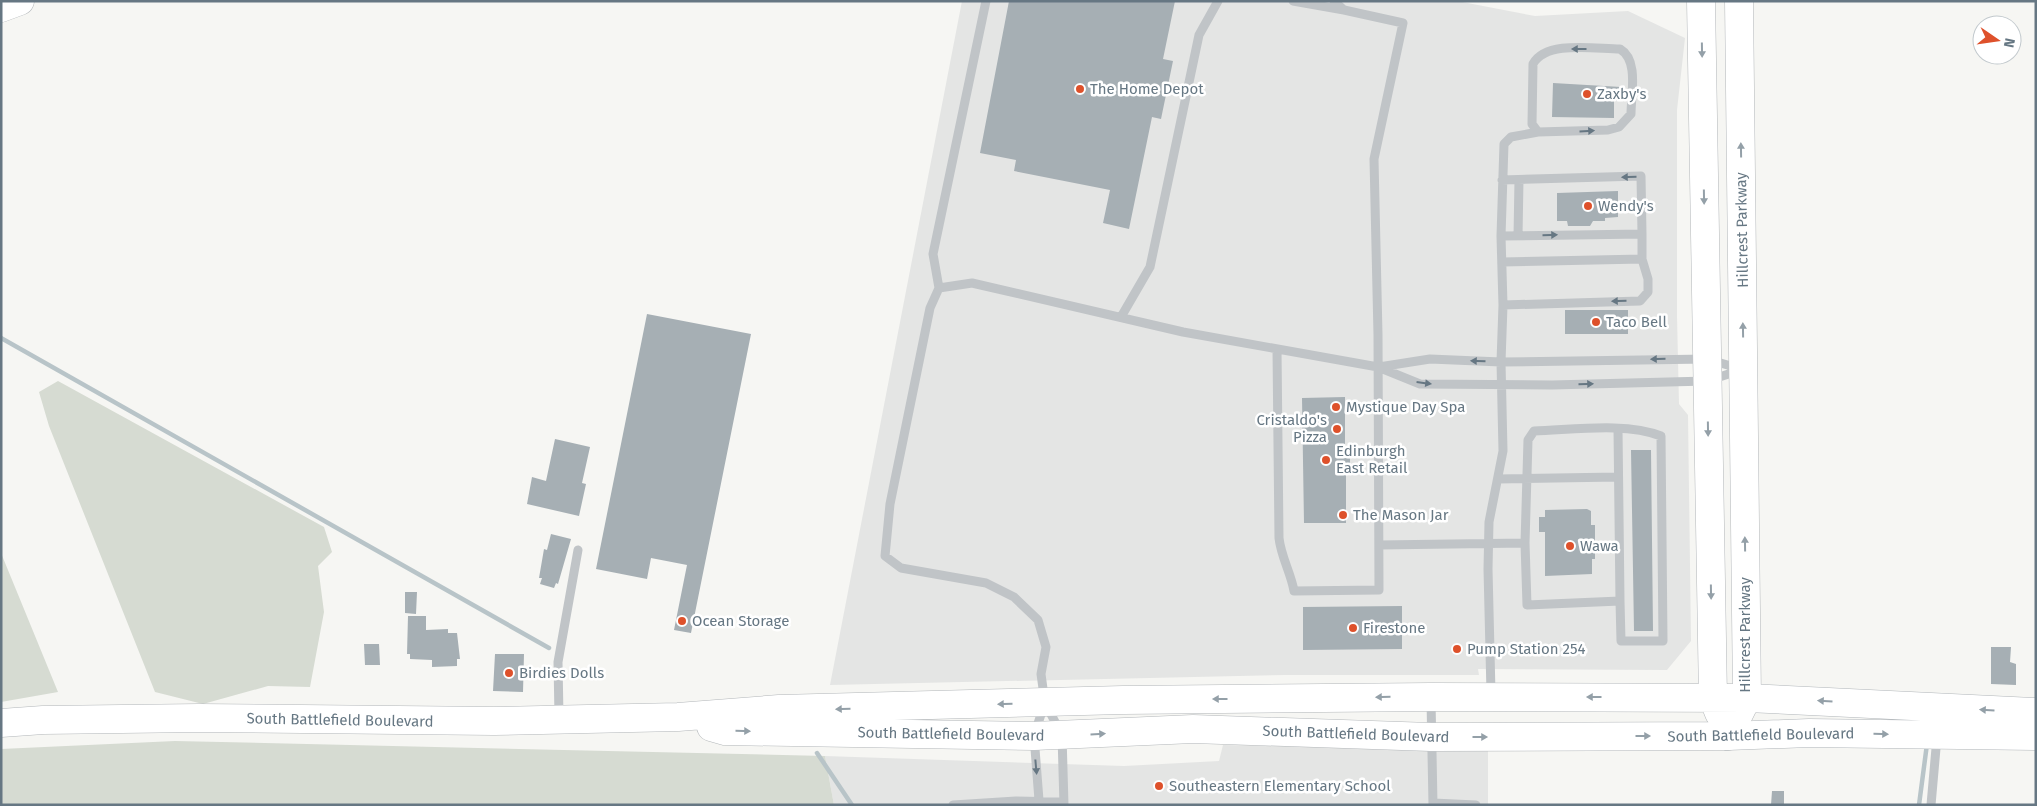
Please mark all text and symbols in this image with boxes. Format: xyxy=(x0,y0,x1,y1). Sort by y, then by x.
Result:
north arrow xyxy=(1972,15,2022,65)
text: N xyxy=(2000,36,2019,49)
one-way arrow xyxy=(1698,42,1706,58)
one-way arrow xyxy=(1571,45,1587,53)
place label: The Home Depot xyxy=(1090,80,1204,98)
marker: The Home Depot xyxy=(1074,83,1086,95)
place label: Zaxby's xyxy=(1597,85,1646,103)
marker: Zaxby's xyxy=(1581,88,1593,100)
one-way arrow xyxy=(1579,127,1595,135)
one-way arrow xyxy=(1737,141,1745,157)
street label: Hillcrest Parkway xyxy=(1732,171,1752,288)
one-way arrow xyxy=(1620,173,1636,181)
one-way arrow xyxy=(1700,189,1708,205)
place label: Wendy's xyxy=(1598,197,1654,215)
marker: Wendy's xyxy=(1582,200,1594,212)
one-way arrow xyxy=(1542,231,1558,239)
one-way arrow xyxy=(1611,297,1627,305)
place label: Taco Bell xyxy=(1606,313,1667,331)
marker: Taco Bell xyxy=(1590,316,1602,328)
one-way arrow xyxy=(1739,321,1747,337)
one-way arrow xyxy=(1650,355,1666,363)
one-way arrow xyxy=(1470,357,1486,365)
one-way arrow xyxy=(1416,380,1432,388)
one-way arrow xyxy=(1578,380,1594,388)
place label: Mystique Day Spa xyxy=(1346,398,1465,416)
marker: Mystique Day Spa xyxy=(1330,401,1342,413)
place label: Cristaldo's Pizza xyxy=(1256,411,1327,446)
one-way arrow xyxy=(1704,422,1712,438)
marker: Cristaldo's Pizza xyxy=(1331,423,1343,435)
place label: Edinburgh East Retail xyxy=(1336,442,1408,477)
marker: Edinburgh East Retail xyxy=(1320,454,1332,466)
place label: The Mason Jar xyxy=(1353,506,1449,524)
marker: The Mason Jar xyxy=(1337,509,1349,521)
one-way arrow xyxy=(1741,536,1749,552)
place label: Wawa xyxy=(1580,537,1619,555)
marker: Wawa xyxy=(1564,540,1576,552)
street label: Hillcrest Parkway xyxy=(1736,577,1754,693)
one-way arrow xyxy=(1707,584,1715,600)
place label: Ocean Storage xyxy=(692,612,789,630)
marker: Ocean Storage xyxy=(676,615,688,627)
place label: Firestone xyxy=(1363,619,1426,637)
marker: Firestone xyxy=(1347,622,1359,634)
place label: Pump Station 254 xyxy=(1467,640,1586,658)
marker: Pump Station 254 xyxy=(1451,643,1463,655)
place label: Birdies Dolls xyxy=(519,664,604,682)
marker: Birdies Dolls xyxy=(503,667,515,679)
one-way arrow xyxy=(1586,693,1602,701)
one-way arrow xyxy=(1374,694,1390,702)
one-way arrow xyxy=(1212,695,1228,703)
one-way arrow xyxy=(1817,697,1833,705)
one-way arrow xyxy=(997,700,1013,708)
one-way arrow xyxy=(835,705,851,713)
one-way arrow xyxy=(1979,705,1995,713)
street label: South Battlefield Boulevard xyxy=(246,709,434,731)
street label: South Battlefield Boulevard xyxy=(1262,722,1450,746)
street label: South Battlefield Boulevard xyxy=(857,723,1045,745)
street label: South Battlefield Boulevard xyxy=(1667,724,1855,746)
one-way arrow xyxy=(735,727,751,735)
one-way arrow xyxy=(1090,729,1106,737)
one-way arrow xyxy=(1874,730,1890,738)
one-way arrow xyxy=(1635,732,1651,740)
one-way arrow xyxy=(1472,733,1488,741)
one-way arrow xyxy=(1033,759,1041,775)
place label: Southeastern Elementary School xyxy=(1169,777,1391,795)
marker: Southeastern Elementary School xyxy=(1153,780,1165,792)

